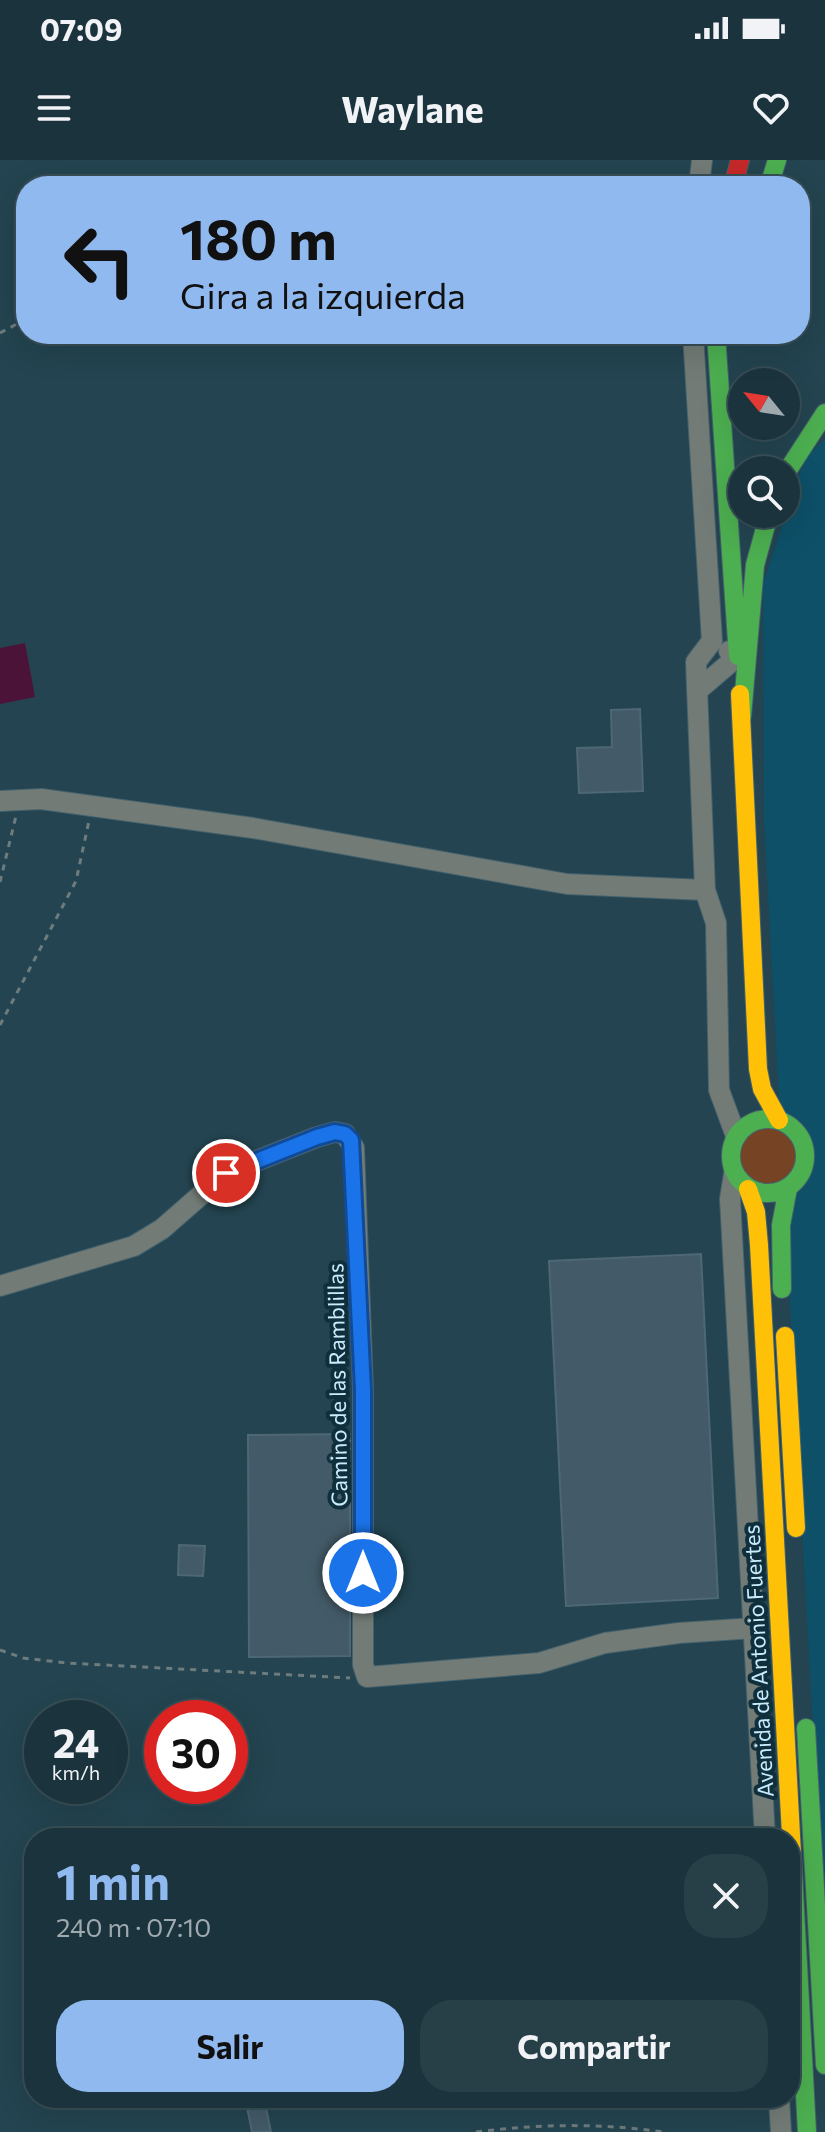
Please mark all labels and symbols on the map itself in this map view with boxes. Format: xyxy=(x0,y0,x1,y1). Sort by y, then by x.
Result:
north arrow xyxy=(728,368,800,440)
pin xyxy=(192,1139,260,1207)
street label: Camino de las Ramblillas xyxy=(321,1263,353,1507)
street label: Avenida de Antonio Fuertes xyxy=(737,1524,779,1798)
position arrow xyxy=(321,1531,405,1615)
speed limit sign: 30 xyxy=(144,1700,248,1804)

